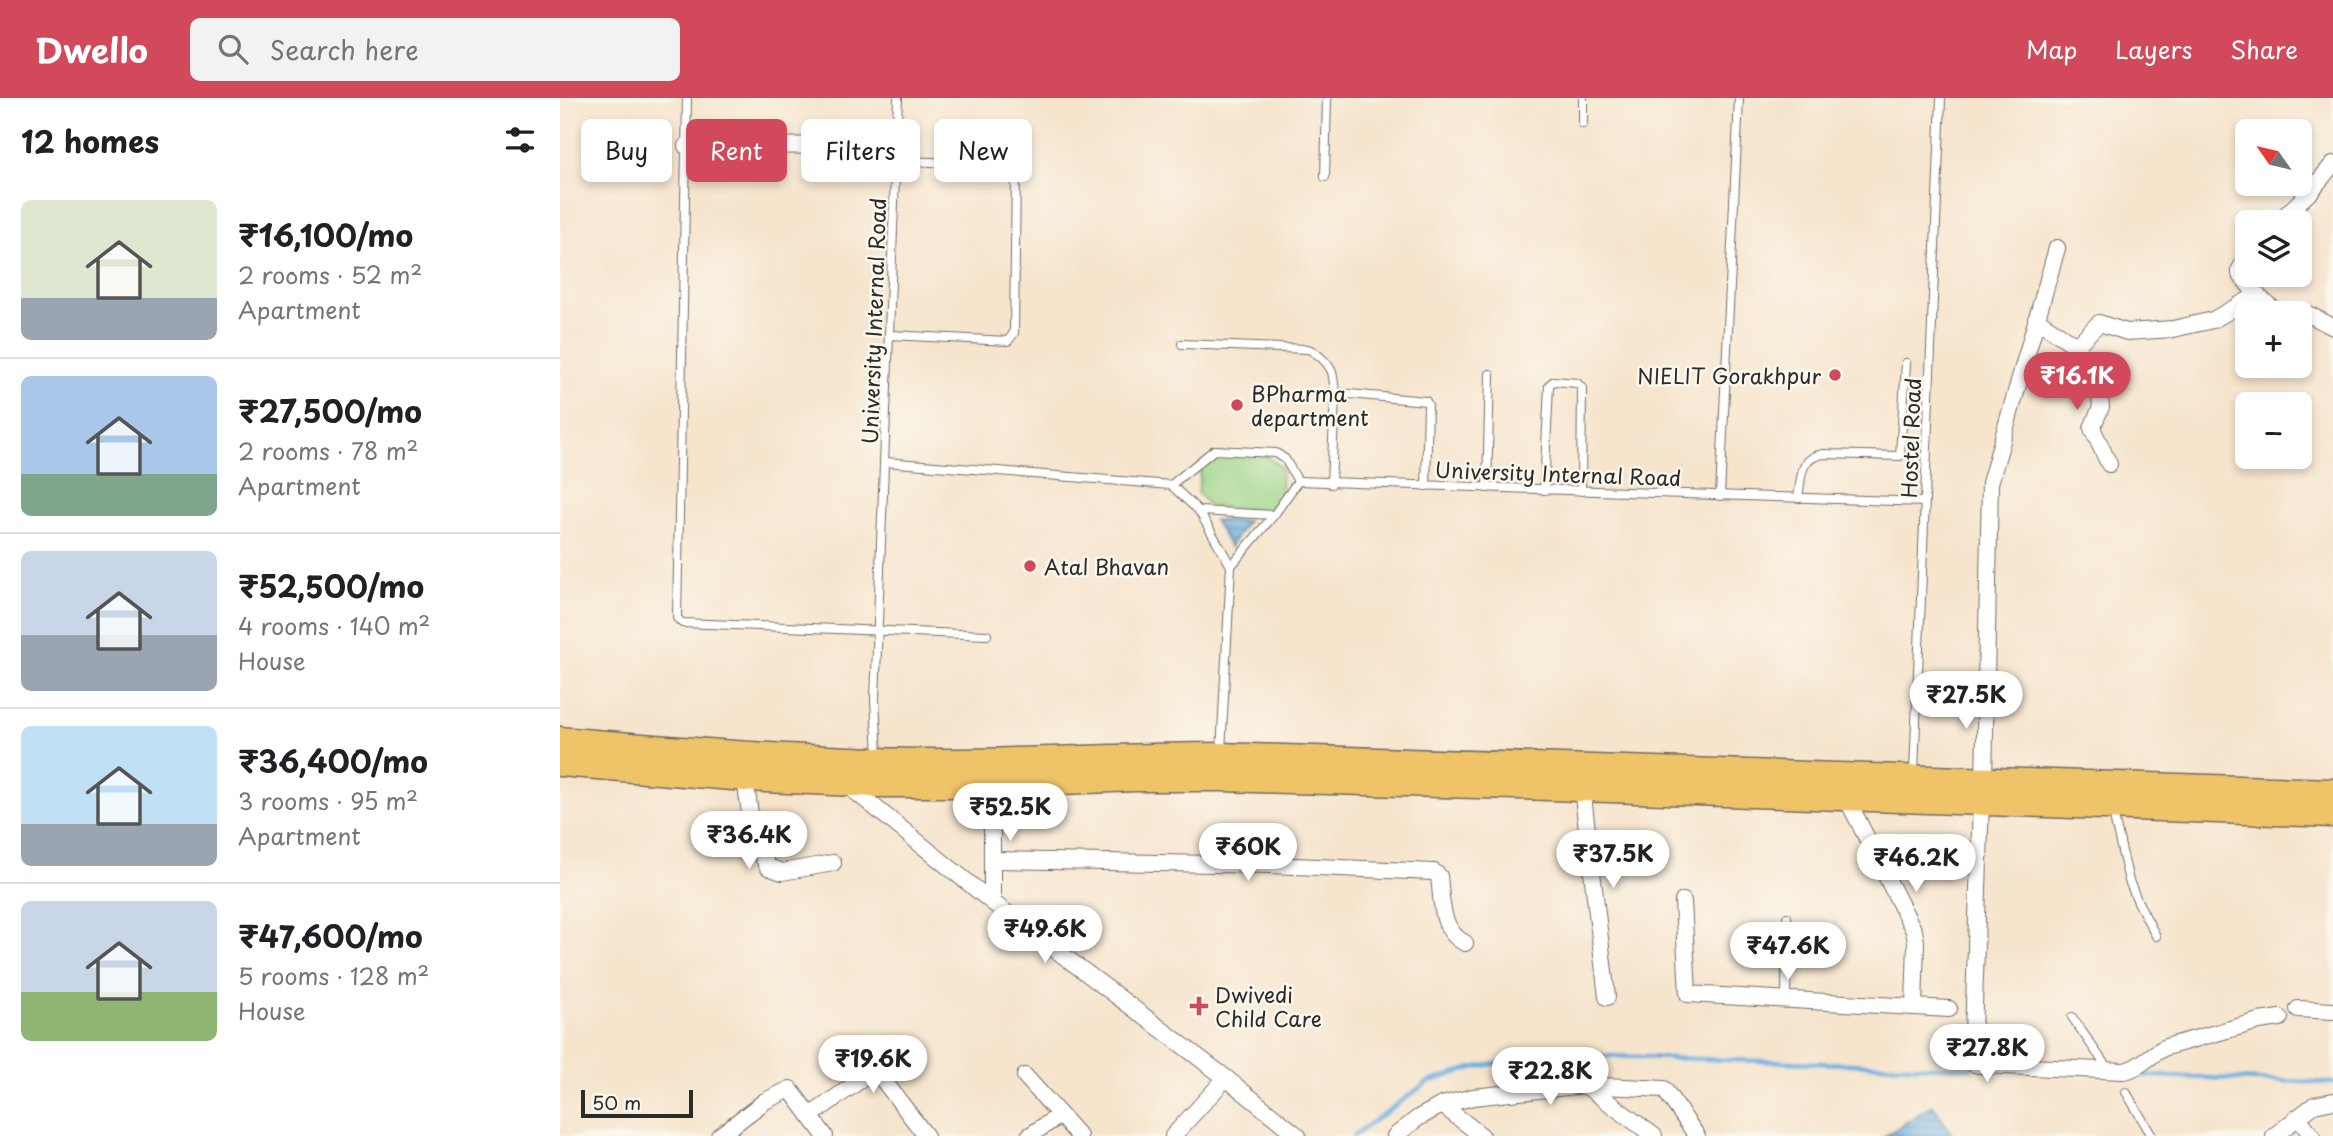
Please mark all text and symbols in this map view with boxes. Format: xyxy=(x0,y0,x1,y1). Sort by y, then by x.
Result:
search box xyxy=(190,18,680,81)
text: Dwello xyxy=(35,24,148,74)
icon: search xyxy=(214,30,252,68)
text: Search here xyxy=(270,30,419,69)
text: Map xyxy=(2026,31,2077,67)
text: Layers xyxy=(2115,31,2192,67)
text: Share xyxy=(2230,31,2298,67)
text: 12 homes xyxy=(21,118,159,163)
chip: Buy xyxy=(581,119,672,182)
chip: Rent xyxy=(686,119,787,182)
chip: Filters xyxy=(801,119,920,182)
chip: New xyxy=(934,119,1032,182)
north arrow xyxy=(2235,119,2312,196)
map controls xyxy=(2235,119,2312,469)
icon: filters xyxy=(501,121,539,159)
street label: University Internal Road xyxy=(853,197,893,445)
button: layers xyxy=(2235,210,2312,287)
text: ₹16,100/mo xyxy=(238,212,413,257)
icon: home xyxy=(77,228,161,312)
text: 2 rooms · 52 m² xyxy=(238,257,422,292)
text: Apartment xyxy=(238,292,361,327)
button: + xyxy=(2235,301,2312,378)
pin: ₹16.1K xyxy=(2020,352,2134,412)
text: ₹16.1K xyxy=(2040,357,2114,392)
place label: NIELIT Gorakhpur xyxy=(1637,359,1821,391)
marker: NIELIT Gorakhpur xyxy=(1827,367,1843,383)
place label: BPharma department xyxy=(1251,377,1369,433)
street label: Hostel Road xyxy=(1892,377,1928,499)
text: ₹27,500/mo xyxy=(238,388,422,433)
button: − xyxy=(2235,392,2312,469)
marker: BPharma department xyxy=(1229,397,1245,413)
icon: home xyxy=(77,404,161,488)
text: 2 rooms · 78 m² xyxy=(238,433,418,468)
street label: University Internal Road xyxy=(1434,453,1682,493)
text: Apartment xyxy=(238,468,361,503)
place label: Atal Bhavan xyxy=(1044,550,1169,582)
marker: Atal Bhavan xyxy=(1022,558,1038,574)
text: ₹52,500/mo xyxy=(238,563,424,608)
icon: home xyxy=(77,579,161,663)
text: 4 rooms · 140 m² xyxy=(238,608,430,643)
text: House xyxy=(238,643,305,678)
pin: ₹27.5K xyxy=(1909,672,2023,731)
text: ₹27.5K xyxy=(1926,676,2006,711)
text: ₹36,400/mo xyxy=(238,738,428,783)
icon: home xyxy=(77,754,161,838)
text: 3 rooms · 95 m² xyxy=(238,783,418,818)
pin: ₹52.5K xyxy=(953,784,1067,843)
text: ₹52.5K xyxy=(969,788,1051,823)
pin: ₹36.4K xyxy=(692,812,806,871)
text: ₹36.4K xyxy=(706,816,792,851)
text: Apartment xyxy=(238,818,361,853)
pin: ₹60K xyxy=(1207,824,1289,883)
text: ₹60K xyxy=(1215,828,1281,863)
pin: ₹37.5K xyxy=(1556,830,1670,890)
pin: ₹46.2K xyxy=(1859,834,1973,894)
text: ₹37.5K xyxy=(1572,835,1654,870)
text: ₹46.2K xyxy=(1873,839,1959,874)
pin: ₹49.6K xyxy=(988,906,1102,965)
text: ₹49.6K xyxy=(1003,910,1087,945)
text: ₹47,600/mo xyxy=(238,913,423,958)
pin: ₹47.6K xyxy=(1731,922,1845,982)
text: ₹47.6K xyxy=(1746,927,1830,962)
icon: home xyxy=(77,929,161,1013)
text: 5 rooms · 128 m² xyxy=(238,958,429,993)
place label: Dwivedi Child Care xyxy=(1215,978,1322,1034)
text: House xyxy=(238,993,305,1028)
marker: Dwivedi Child Care xyxy=(1189,996,1209,1016)
pin: ₹27.8K xyxy=(1930,1024,2044,1084)
text: ₹27.8K xyxy=(1946,1029,2028,1064)
pin: ₹19.6K xyxy=(816,1035,930,1095)
text: ₹19.6K xyxy=(834,1040,912,1075)
pin: ₹22.8K xyxy=(1493,1048,1607,1107)
text: ₹22.8K xyxy=(1508,1052,1592,1087)
scale bar xyxy=(581,1087,693,1119)
text: 50 m xyxy=(592,1088,641,1116)

